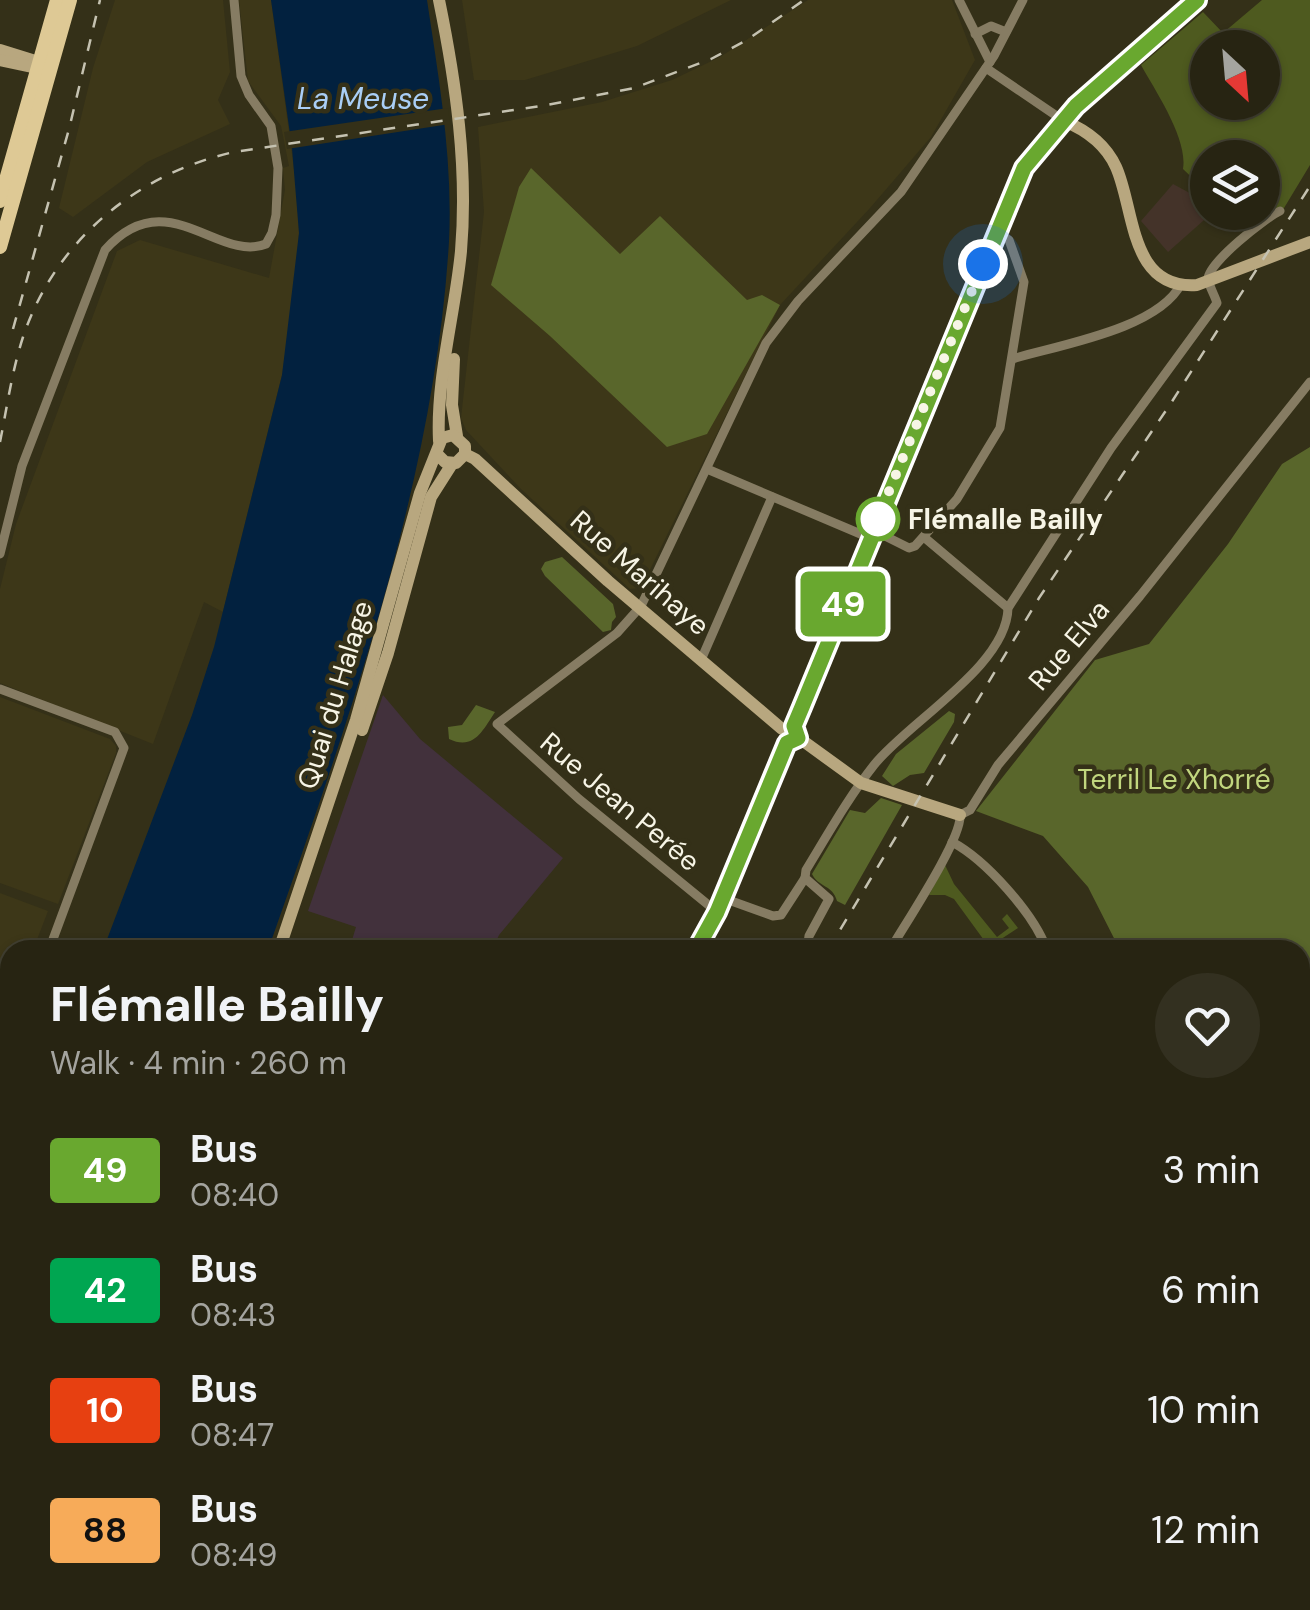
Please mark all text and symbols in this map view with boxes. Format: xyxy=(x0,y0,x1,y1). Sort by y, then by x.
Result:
north arrow xyxy=(1190,30,1280,120)
map controls xyxy=(1190,30,1280,230)
water label: La Meuse xyxy=(297,79,429,118)
button: layers xyxy=(1190,140,1280,230)
your location xyxy=(958,239,1008,289)
marker: Flémalle Bailly xyxy=(857,498,899,540)
place label: Flémalle Bailly xyxy=(908,501,1103,538)
street label: Rue Marihaye xyxy=(563,502,717,644)
line badge: 49 xyxy=(798,572,888,636)
text: 49 xyxy=(821,581,865,627)
street label: Rue Elva xyxy=(1020,592,1118,698)
street label: Quai du Halage xyxy=(289,596,381,794)
street label: Rue Jean Perée xyxy=(532,724,708,880)
park label: Terril Le Xhorré xyxy=(1077,761,1271,798)
text: Flémalle Bailly xyxy=(50,973,384,1036)
button: heart xyxy=(1155,973,1260,1078)
text: Walk · 4 min · 260 m xyxy=(50,1042,347,1084)
text: Bus xyxy=(190,1124,258,1174)
text: 3 min xyxy=(1163,1145,1260,1195)
text: 49 xyxy=(83,1147,127,1193)
text: 08:40 xyxy=(190,1174,279,1216)
text: Bus xyxy=(190,1244,258,1294)
text: 6 min xyxy=(1161,1265,1260,1315)
text: 42 xyxy=(84,1267,126,1313)
text: 08:43 xyxy=(190,1294,276,1336)
text: Bus xyxy=(190,1364,258,1414)
text: 10 min xyxy=(1147,1385,1260,1435)
text: 10 xyxy=(86,1387,124,1433)
text: 08:47 xyxy=(190,1414,274,1456)
text: Bus xyxy=(190,1484,258,1534)
text: 12 min xyxy=(1151,1505,1260,1555)
text: 88 xyxy=(83,1507,127,1553)
text: 08:49 xyxy=(190,1534,277,1576)

